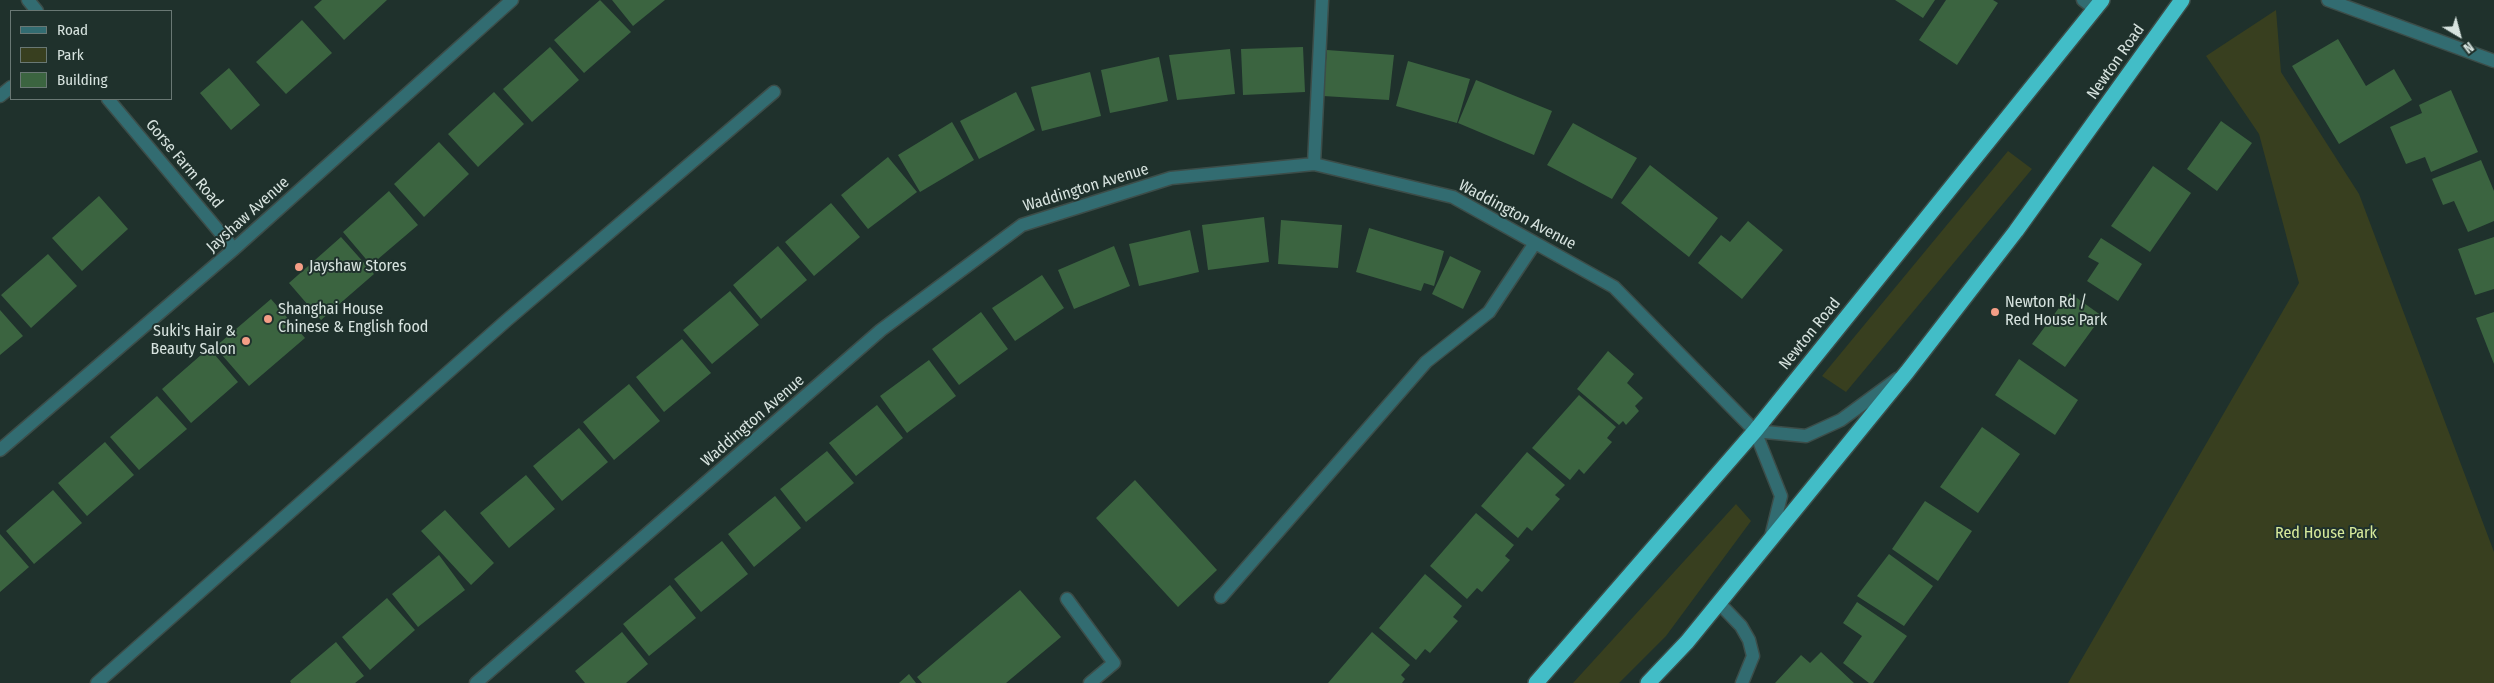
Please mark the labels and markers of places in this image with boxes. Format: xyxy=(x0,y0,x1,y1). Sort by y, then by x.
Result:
place label: Jayshaw Stores xyxy=(309,257,406,277)
marker: Jayshaw Stores xyxy=(293,261,305,273)
place label: Newton Rd / Red House Park xyxy=(2005,293,2107,331)
place label: Shanghai House Chinese & English food xyxy=(278,300,428,338)
marker: Newton Rd / Red House Park xyxy=(1989,306,2001,318)
marker: Shanghai House Chinese & English food xyxy=(262,313,274,325)
place label: Suki's Hair & Beauty Salon xyxy=(151,322,236,360)
marker: Suki's Hair & Beauty Salon xyxy=(240,335,252,347)

